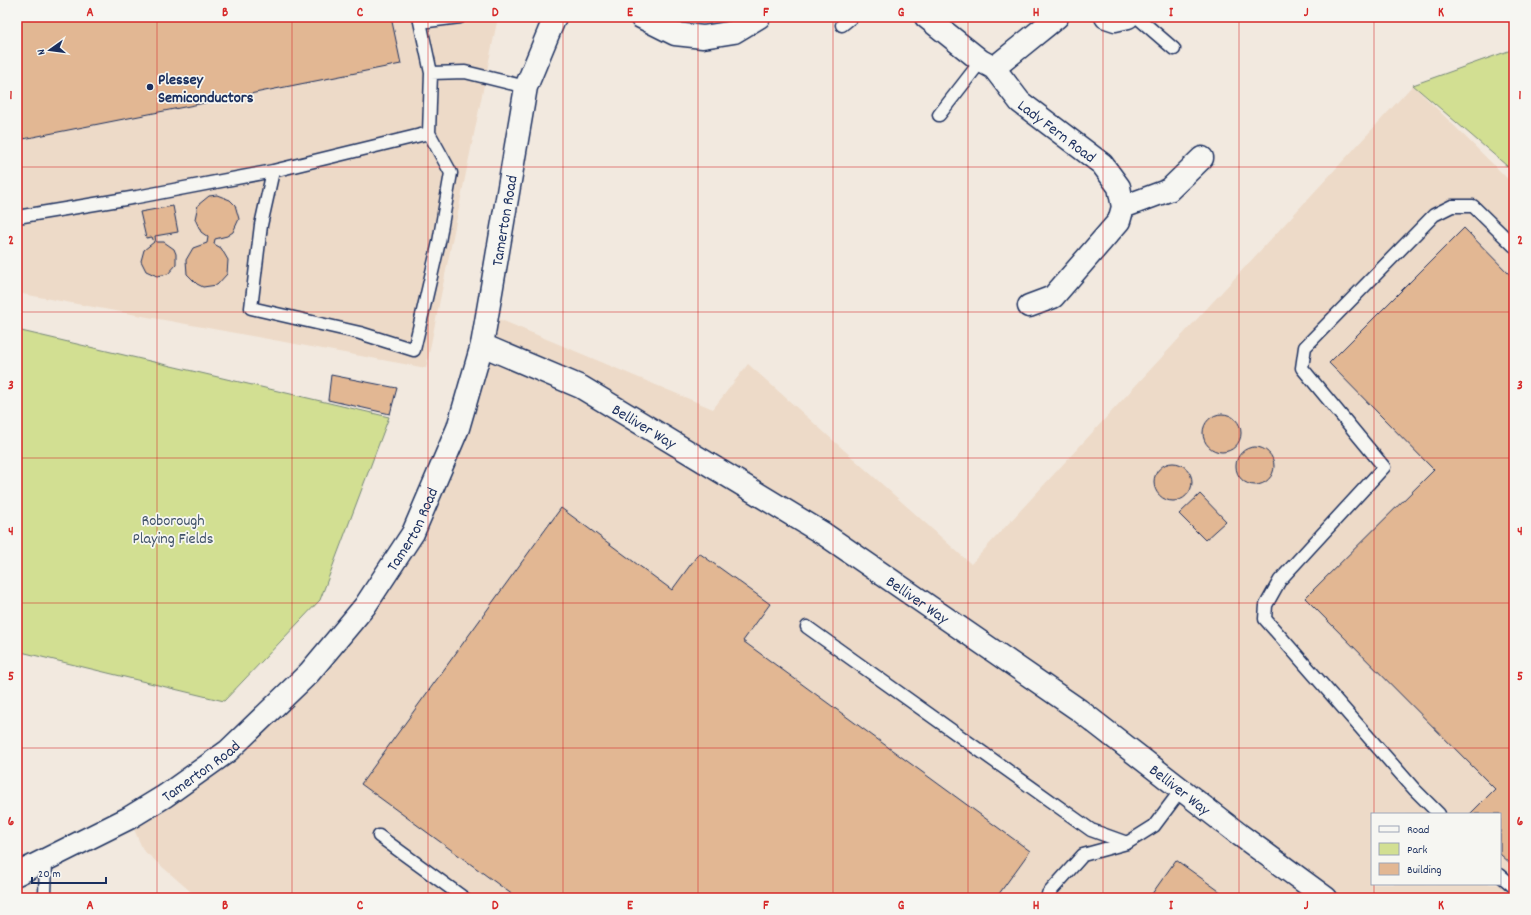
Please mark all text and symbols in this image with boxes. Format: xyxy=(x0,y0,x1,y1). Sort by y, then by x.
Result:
text: A xyxy=(86,4,94,23)
text: B xyxy=(222,4,228,23)
text: C xyxy=(357,4,364,23)
text: D xyxy=(492,4,499,23)
text: E xyxy=(627,4,634,23)
text: F xyxy=(763,4,769,23)
text: G xyxy=(898,4,905,23)
text: H xyxy=(1033,4,1040,23)
text: I xyxy=(1169,4,1174,23)
text: J xyxy=(1304,4,1309,23)
text: K xyxy=(1438,4,1444,23)
north arrow xyxy=(30,30,70,70)
text: N xyxy=(34,47,51,57)
place label: Plessey Semiconductors xyxy=(158,69,254,110)
marker: Plessey Semiconductors xyxy=(145,82,155,92)
text: 1 xyxy=(10,87,13,106)
text: 1 xyxy=(1519,87,1522,106)
street label: Lady Fern Road xyxy=(1012,95,1100,170)
street label: Tamerton Road xyxy=(487,174,525,268)
text: 2 xyxy=(8,232,14,251)
text: 2 xyxy=(1517,232,1523,251)
text: 3 xyxy=(8,377,14,396)
text: 3 xyxy=(1517,377,1523,396)
street label: Belliver Way xyxy=(607,399,680,456)
street label: Tamerton Road xyxy=(382,484,445,577)
park label: Roborough Playing Fields xyxy=(132,510,214,551)
text: 4 xyxy=(8,523,14,542)
text: 4 xyxy=(1517,523,1523,542)
street label: Belliver Way xyxy=(881,571,953,631)
text: 5 xyxy=(8,668,14,687)
text: 5 xyxy=(1517,668,1523,687)
street label: Tamerton Road xyxy=(158,736,246,809)
street label: Belliver Way xyxy=(1144,760,1215,822)
text: 6 xyxy=(8,813,15,832)
legend xyxy=(1371,813,1501,885)
text: 6 xyxy=(1517,813,1524,832)
text: Road xyxy=(1407,822,1429,839)
text: Park xyxy=(1407,842,1428,859)
scale bar xyxy=(32,859,106,885)
text: Building xyxy=(1407,862,1442,879)
text: 20 m xyxy=(38,866,61,883)
text: A xyxy=(86,897,94,915)
text: B xyxy=(222,897,228,915)
text: C xyxy=(357,897,364,915)
text: D xyxy=(492,897,499,915)
text: E xyxy=(627,897,634,915)
text: F xyxy=(763,897,769,915)
text: G xyxy=(898,897,905,915)
text: H xyxy=(1033,897,1040,915)
text: I xyxy=(1169,897,1174,915)
text: J xyxy=(1304,897,1309,915)
text: K xyxy=(1438,897,1444,915)

